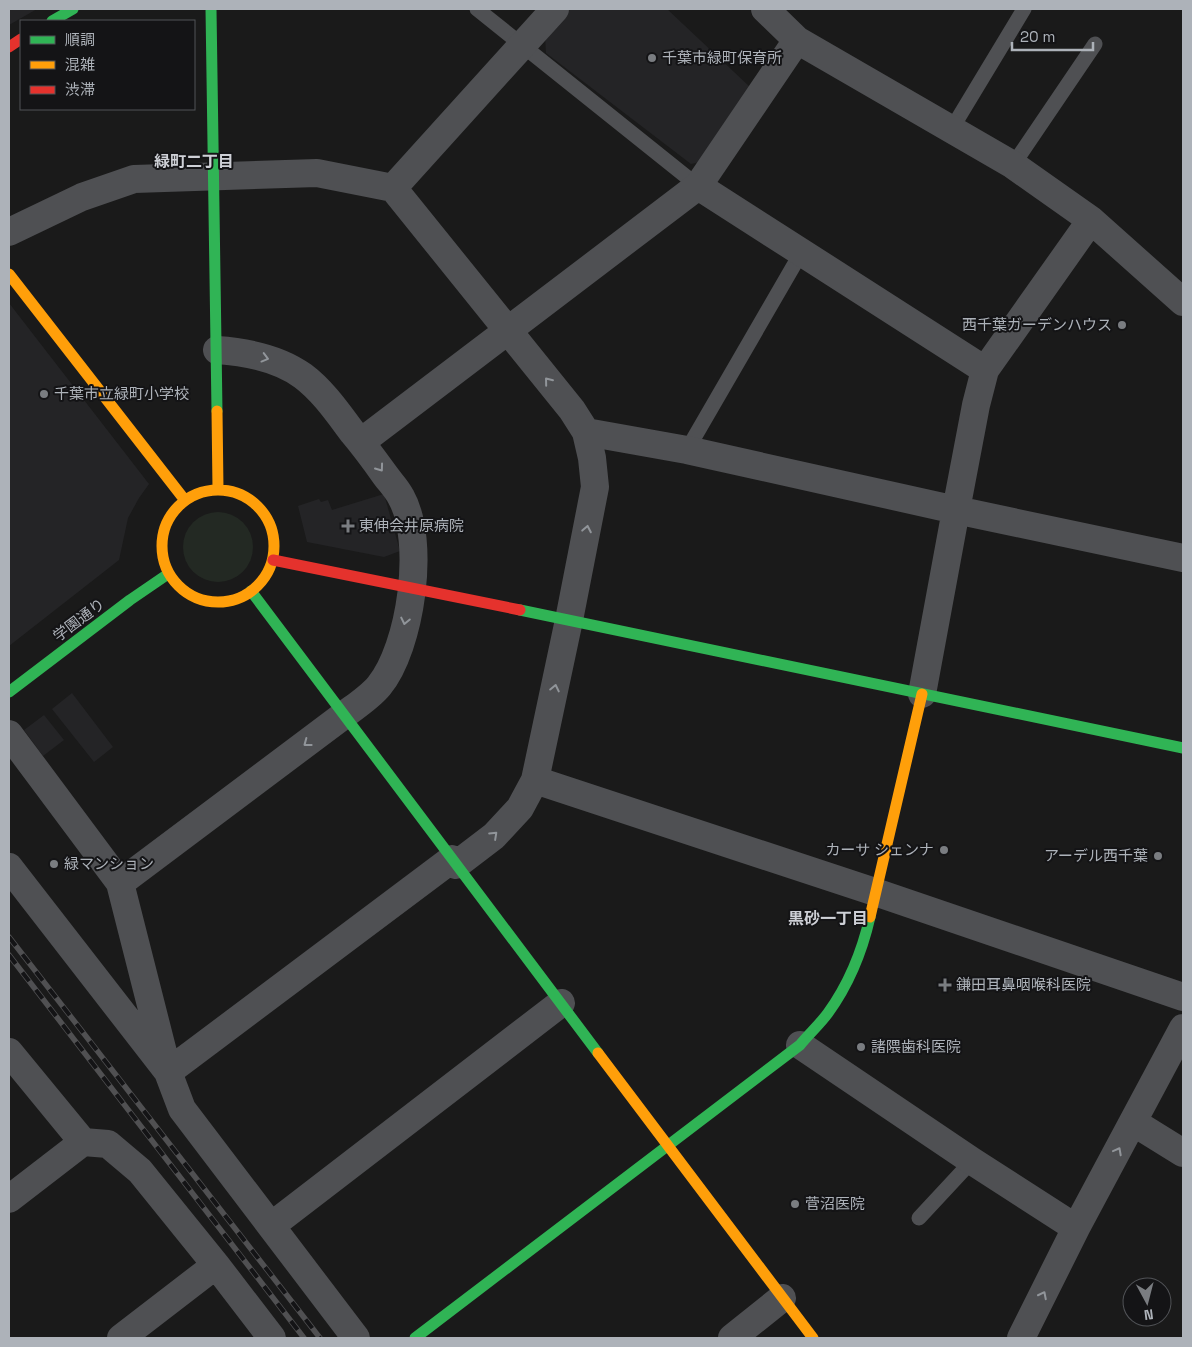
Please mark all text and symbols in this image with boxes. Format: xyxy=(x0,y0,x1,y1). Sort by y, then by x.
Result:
legend xyxy=(20,20,195,110)
scale bar xyxy=(1012,20,1093,52)
text: 20 m xyxy=(1020,27,1055,46)
text: 順調 xyxy=(65,30,95,49)
place label: 千葉市緑町保育所 xyxy=(662,48,782,67)
marker: 千葉市緑町保育所 xyxy=(646,52,658,64)
text: 混雑 xyxy=(65,55,95,74)
text: 渋滞 xyxy=(65,80,95,99)
district label: 緑町二丁目 xyxy=(154,151,234,172)
place label: 西千葉ガーデンハウス xyxy=(962,315,1112,334)
marker: 西千葉ガーデンハウス xyxy=(1116,319,1128,331)
one-way arrow xyxy=(260,353,268,363)
one-way arrow xyxy=(546,378,554,387)
place label: 千葉市立緑町小学校 xyxy=(54,384,189,403)
marker: 千葉市立緑町小学校 xyxy=(38,388,50,400)
one-way arrow xyxy=(374,462,383,472)
place label: 東伸会井原病院 xyxy=(359,516,464,535)
marker: 東伸会井原病院 xyxy=(341,519,355,533)
one-way arrow xyxy=(582,525,592,534)
street label: 学園通り xyxy=(49,594,108,645)
one-way arrow xyxy=(400,616,411,625)
one-way arrow xyxy=(549,684,559,693)
one-way arrow xyxy=(303,737,313,746)
one-way arrow xyxy=(489,832,498,841)
place label: カーサ シェンナ xyxy=(825,840,934,859)
marker: カーサ シェンナ xyxy=(938,844,950,856)
place label: アーデル西千葉 xyxy=(1044,846,1148,865)
marker: アーデル西千葉 xyxy=(1152,850,1164,862)
place label: 緑マンション xyxy=(64,854,154,873)
marker: 緑マンション xyxy=(48,858,60,870)
district label: 黒砂一丁目 xyxy=(788,908,868,929)
place label: 鎌田耳鼻咽喉科医院 xyxy=(956,975,1091,994)
marker: 鎌田耳鼻咽喉科医院 xyxy=(938,978,952,992)
place label: 諸隈歯科医院 xyxy=(871,1037,961,1056)
marker: 諸隈歯科医院 xyxy=(855,1041,867,1053)
one-way arrow xyxy=(1112,1147,1122,1156)
place label: 菅沼医院 xyxy=(805,1194,865,1213)
marker: 菅沼医院 xyxy=(789,1198,801,1210)
north arrow xyxy=(1122,1277,1172,1327)
one-way arrow xyxy=(1037,1291,1047,1300)
text: N xyxy=(1143,1305,1154,1324)

